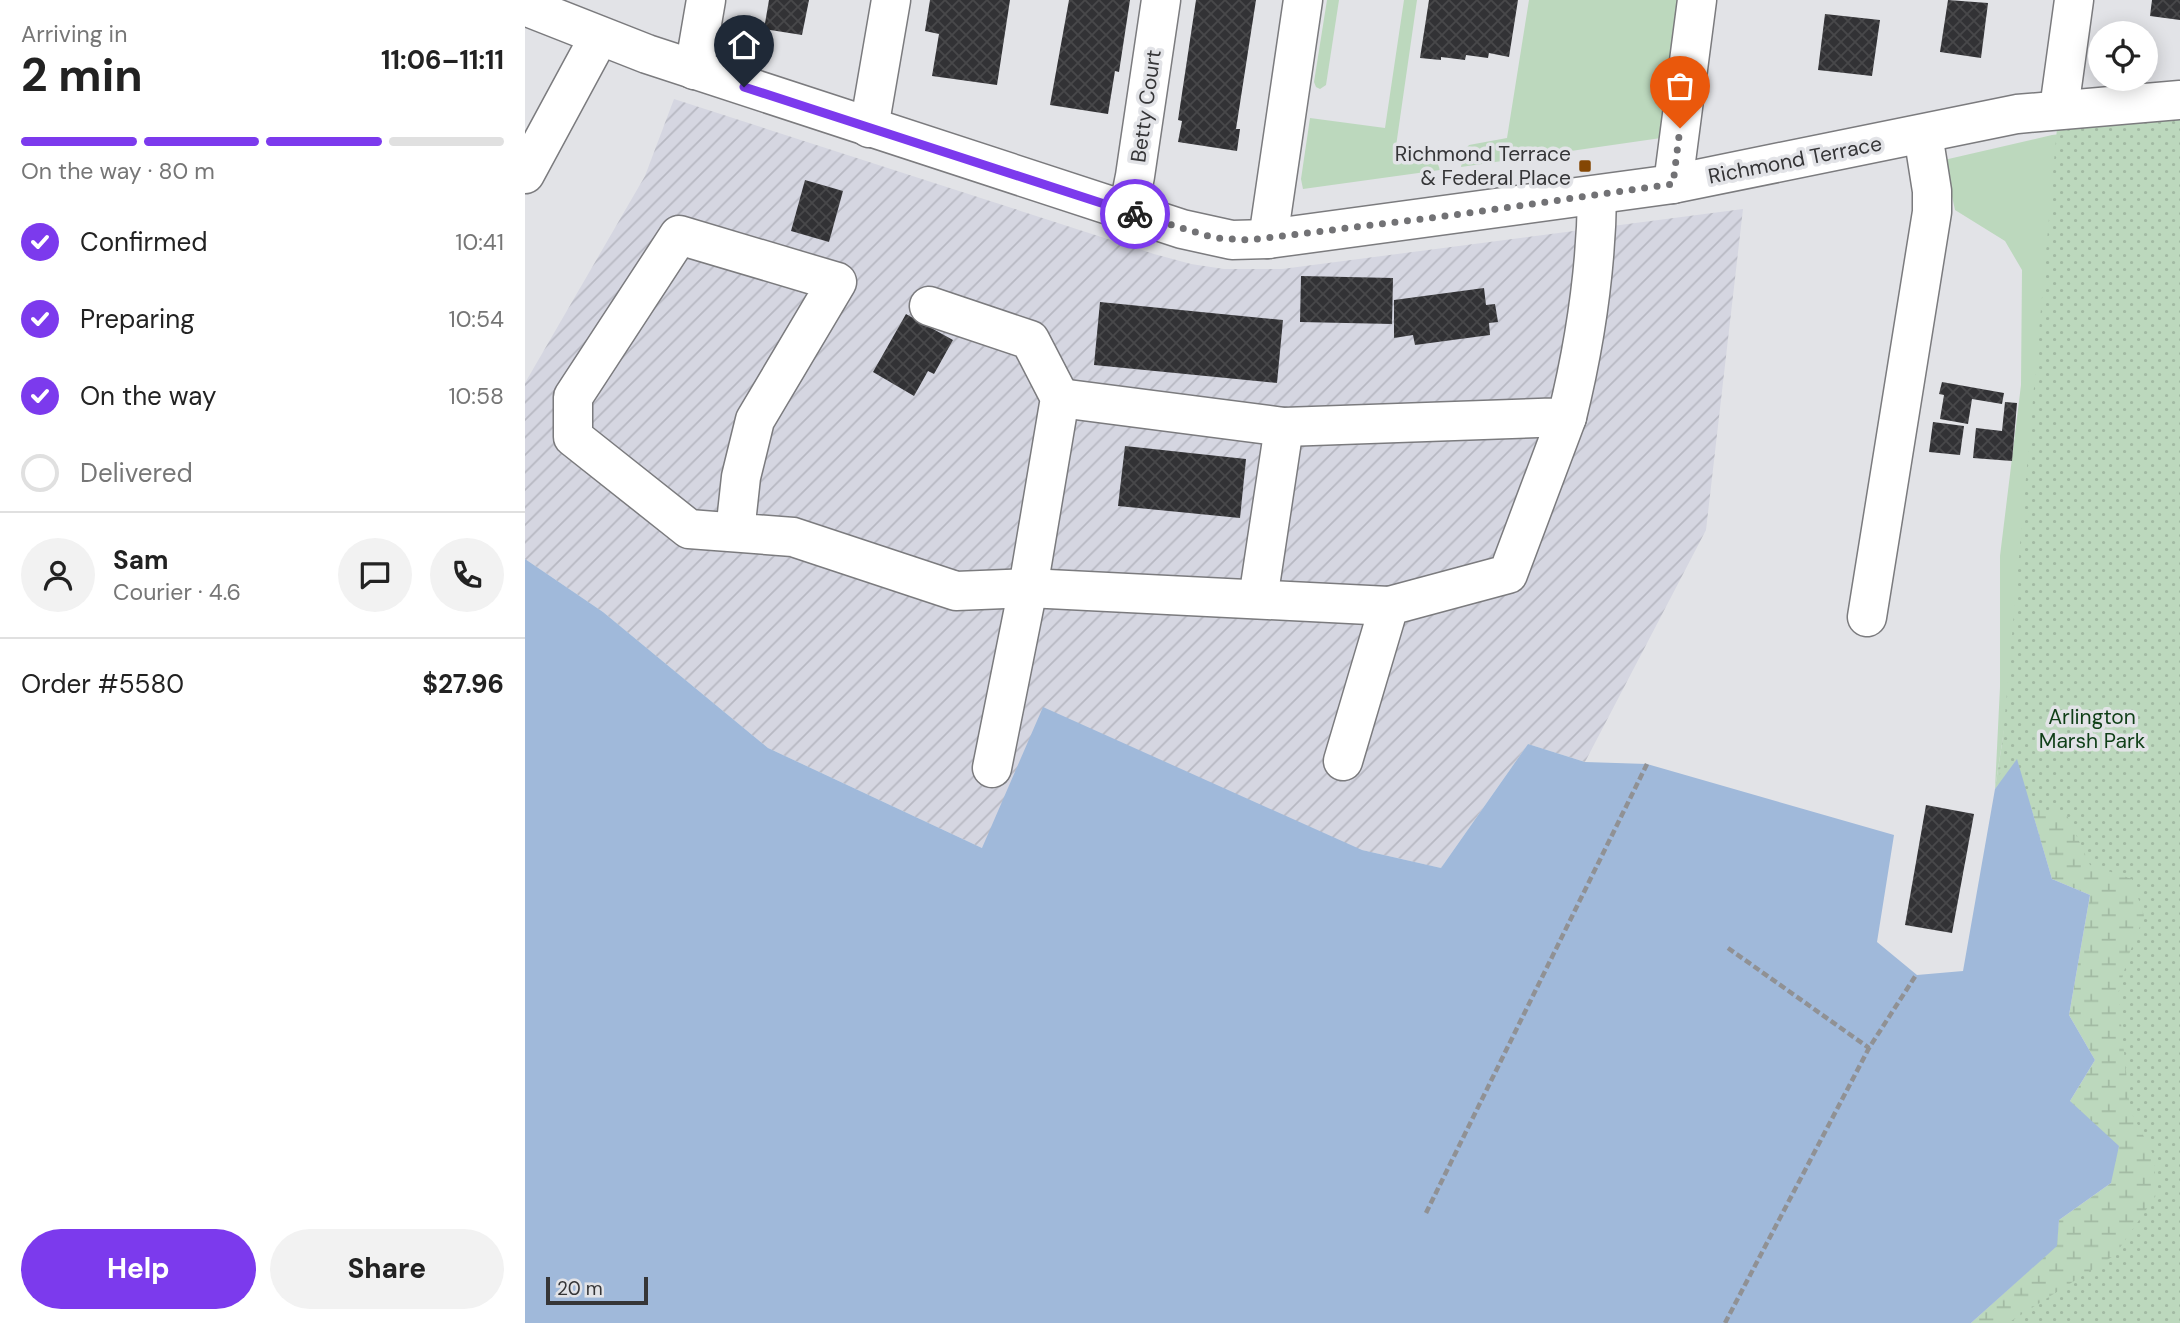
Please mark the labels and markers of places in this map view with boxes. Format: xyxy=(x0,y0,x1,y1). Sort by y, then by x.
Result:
pin xyxy=(714,15,774,87)
pin xyxy=(1650,56,1710,128)
place label: Richmond Terrace & Federal Place xyxy=(1395,140,1571,192)
marker: Richmond Terrace & Federal Place xyxy=(1577,158,1593,174)

